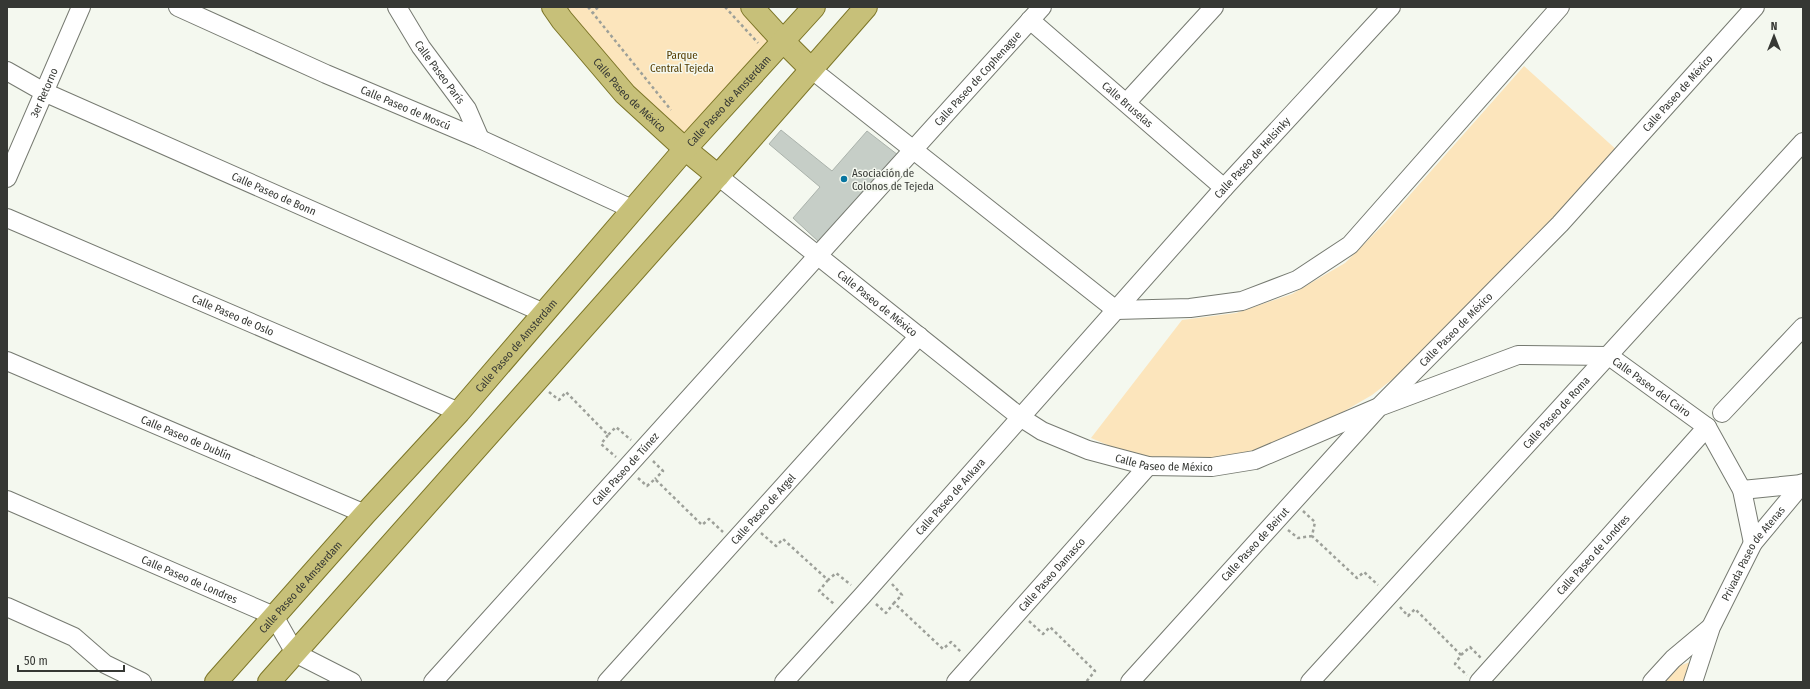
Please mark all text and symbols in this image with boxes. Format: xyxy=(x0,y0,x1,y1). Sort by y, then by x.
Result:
north arrow xyxy=(1754,16,1794,56)
text: N xyxy=(1771,20,1777,33)
street label: Calle Paseo de Cophenague xyxy=(932,29,1024,129)
street label: Calle Paseo París xyxy=(412,38,467,107)
park label: Parque Central Tejeda xyxy=(650,49,714,75)
street label: Calle Paseo de México xyxy=(1640,52,1716,135)
street label: Calle Paseo de Amsterdam xyxy=(684,53,774,150)
street label: Calle Paseo de México xyxy=(590,56,669,135)
street label: 3er Retorno xyxy=(28,66,61,120)
street label: Calle Bruselas xyxy=(1099,79,1156,131)
street label: Calle Paseo de Moscú xyxy=(359,83,452,133)
street label: Calle Paseo de Helsinky xyxy=(1212,114,1293,201)
place label: Asociación de Colonos de Tejeda xyxy=(852,167,934,193)
street label: Calle Paseo de Bonn xyxy=(230,170,318,218)
marker: Asociación de Colonos de Tejeda xyxy=(839,174,849,184)
street label: Calle Paseo de México xyxy=(835,268,920,340)
street label: Calle Paseo de México xyxy=(1417,290,1496,369)
street label: Calle Paseo de Oslo xyxy=(190,292,276,339)
street label: Calle Paseo de Amsterdam xyxy=(473,297,560,395)
street label: Calle Paseo del Cairo xyxy=(1610,355,1693,420)
street label: Calle Paseo de Roma xyxy=(1520,374,1593,452)
street label: Calle Paseo de Dublín xyxy=(139,413,233,463)
street label: Calle Paseo de Túnez xyxy=(589,430,662,508)
street label: Calle Paseo de México xyxy=(1114,452,1213,474)
street label: Calle Paseo de Ankara xyxy=(913,456,988,538)
street label: Calle Paseo de Argel xyxy=(728,471,799,547)
street label: Privada Paseo de Atenas xyxy=(1719,504,1788,603)
street label: Calle Paseo de Beirut xyxy=(1219,505,1292,584)
street label: Calle Paseo de Londres xyxy=(1554,512,1633,598)
street label: Calle Paseo Damasco xyxy=(1016,535,1088,614)
street label: Calle Paseo de Amsterdam xyxy=(256,539,345,636)
street label: Calle Paseo de Londres xyxy=(139,553,240,606)
scale bar xyxy=(18,647,124,673)
text: 50 m xyxy=(24,654,48,668)

